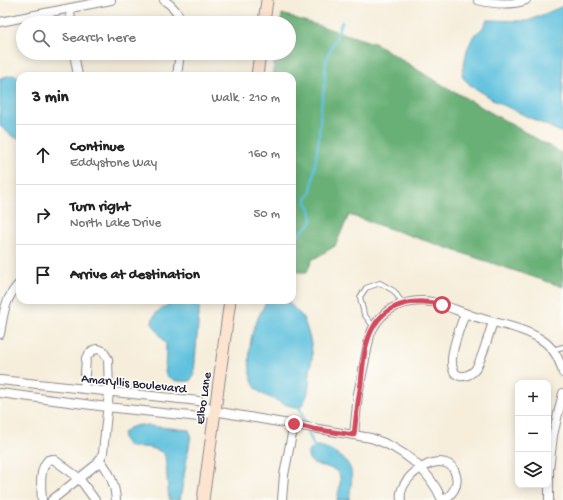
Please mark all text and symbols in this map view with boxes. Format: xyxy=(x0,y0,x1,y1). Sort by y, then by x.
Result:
search box xyxy=(16,16,296,60)
icon: search xyxy=(30,27,52,49)
text: Search here xyxy=(62,29,136,47)
text: 3 min xyxy=(32,88,69,108)
text: Walk · 210 m xyxy=(212,91,280,106)
text: Continue xyxy=(70,138,124,156)
icon: ahead xyxy=(32,144,54,166)
text: 160 m xyxy=(248,147,280,162)
text: Eddystone Way xyxy=(70,156,157,171)
text: Turn right xyxy=(70,198,130,216)
icon: right xyxy=(32,204,54,226)
text: 50 m xyxy=(253,207,280,222)
text: North Lake Drive xyxy=(70,216,161,231)
icon: arrive xyxy=(32,264,54,286)
text: Arrive at destination xyxy=(70,266,200,284)
route start xyxy=(433,296,451,314)
street label: Amaryllis Boulevard xyxy=(80,371,188,398)
street label: Elbo Lane xyxy=(193,371,216,425)
map controls xyxy=(515,380,551,488)
button: + xyxy=(515,380,551,416)
route end xyxy=(285,415,303,433)
button: − xyxy=(515,416,551,452)
button: layers xyxy=(515,452,551,488)

